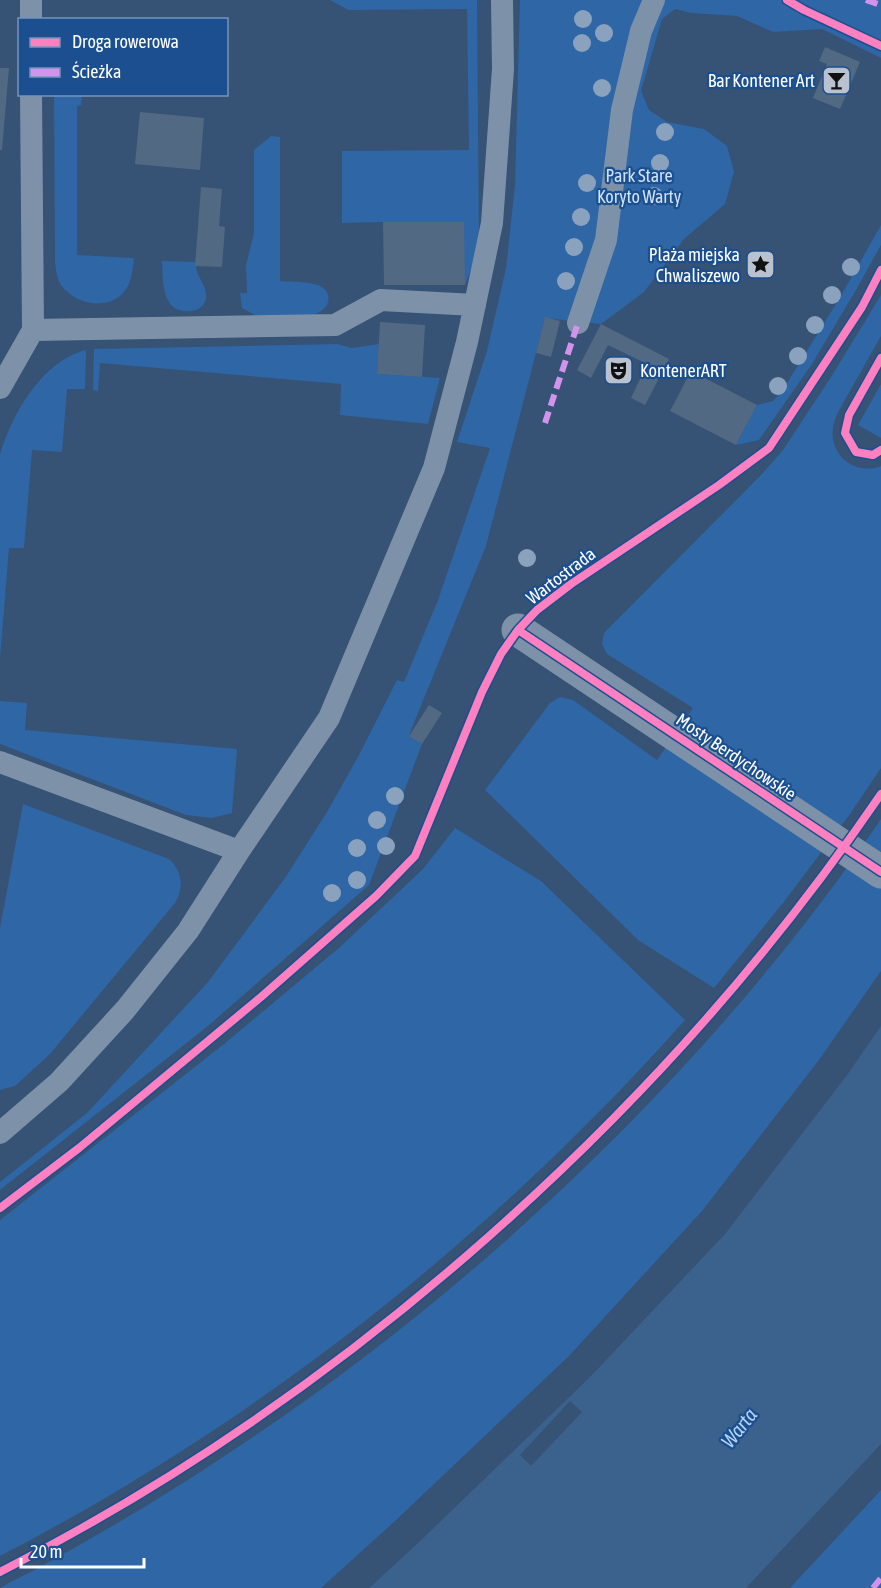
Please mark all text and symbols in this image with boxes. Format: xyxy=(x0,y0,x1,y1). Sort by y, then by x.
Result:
legend xyxy=(18,18,228,96)
text: Droga rowerowa xyxy=(72,31,179,52)
text: Ścieżka xyxy=(72,61,121,82)
bar icon: Bar Kontener Art xyxy=(820,65,852,97)
place label: Bar Kontener Art xyxy=(708,70,815,91)
park label: Park Stare Koryto Warty xyxy=(597,165,681,207)
place label: Plaża miejska Chwaliszewo xyxy=(649,244,740,286)
place icon: Plaża miejska Chwaliszewo xyxy=(745,249,777,281)
theatre icon: KontenerART xyxy=(603,355,635,387)
place label: KontenerART xyxy=(640,360,727,381)
street label: Wartostrada xyxy=(522,543,599,608)
street label: Mosty Berdychowskie xyxy=(672,709,800,804)
water label: Warta xyxy=(716,1403,761,1452)
scale bar xyxy=(21,1531,144,1569)
text: 20 m xyxy=(30,1541,62,1562)

